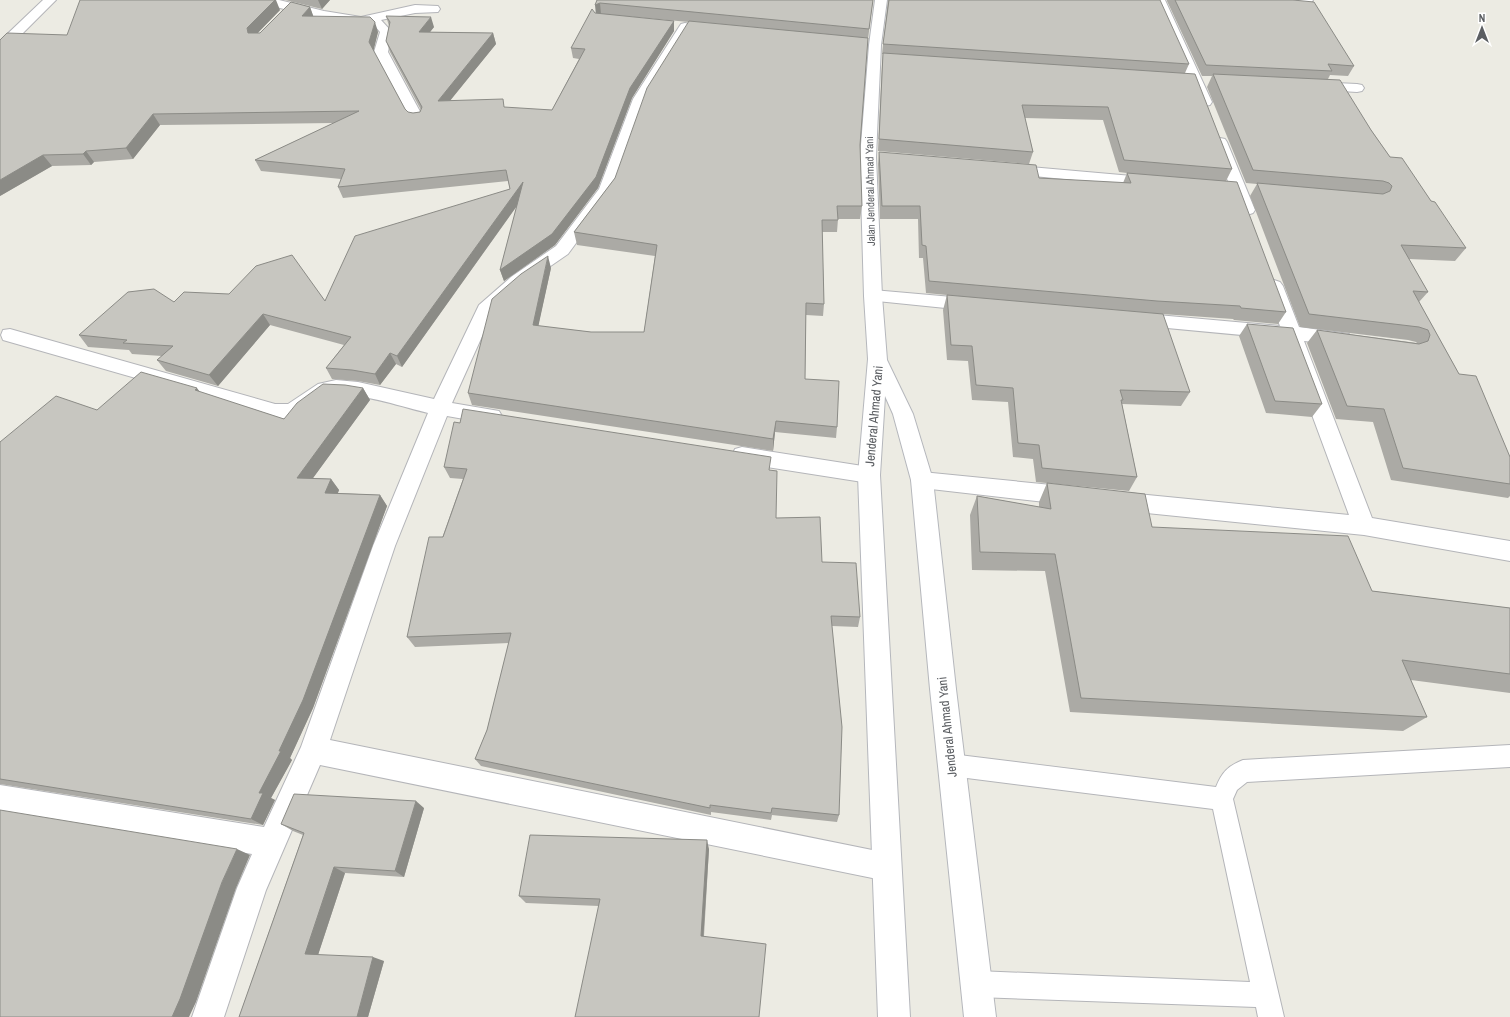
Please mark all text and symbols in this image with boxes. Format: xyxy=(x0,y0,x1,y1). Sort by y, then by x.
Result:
north arrow xyxy=(1462,8,1502,48)
text: N xyxy=(1479,11,1485,25)
street label: Jalan Jenderal Ahmad Yani xyxy=(862,136,878,246)
street label: Jenderal Ahmad Yani xyxy=(861,365,887,467)
street label: Jenderal Ahmad Yani xyxy=(933,676,961,778)

